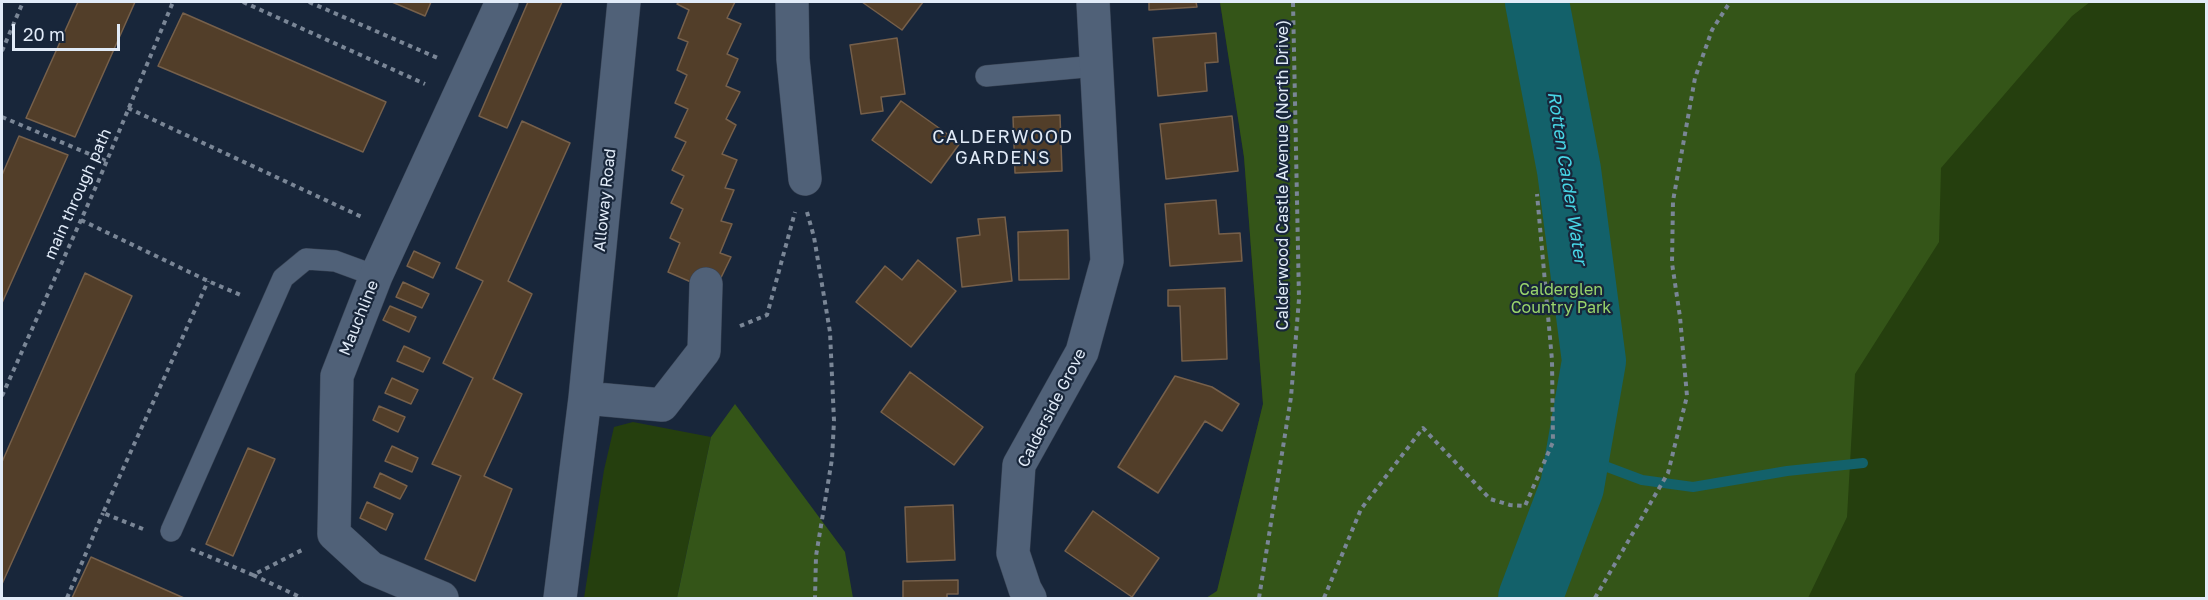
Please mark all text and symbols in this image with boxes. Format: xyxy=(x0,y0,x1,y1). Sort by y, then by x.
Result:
scale bar xyxy=(15,12,123,50)
street label: Calderwood Castle Avenue (North Drive) xyxy=(1273,20,1293,330)
text: 20 m xyxy=(23,23,65,45)
water label: Rotten Calder Water xyxy=(1543,90,1591,266)
street label: main through path xyxy=(40,125,116,263)
district label: CALDERWOOD GARDENS xyxy=(932,126,1074,168)
street label: Alloway Road xyxy=(590,148,620,252)
street label: Mauchline xyxy=(335,278,383,358)
park label: Calderglen Country Park xyxy=(1511,280,1611,318)
street label: Calderside Grove xyxy=(1014,345,1090,471)

